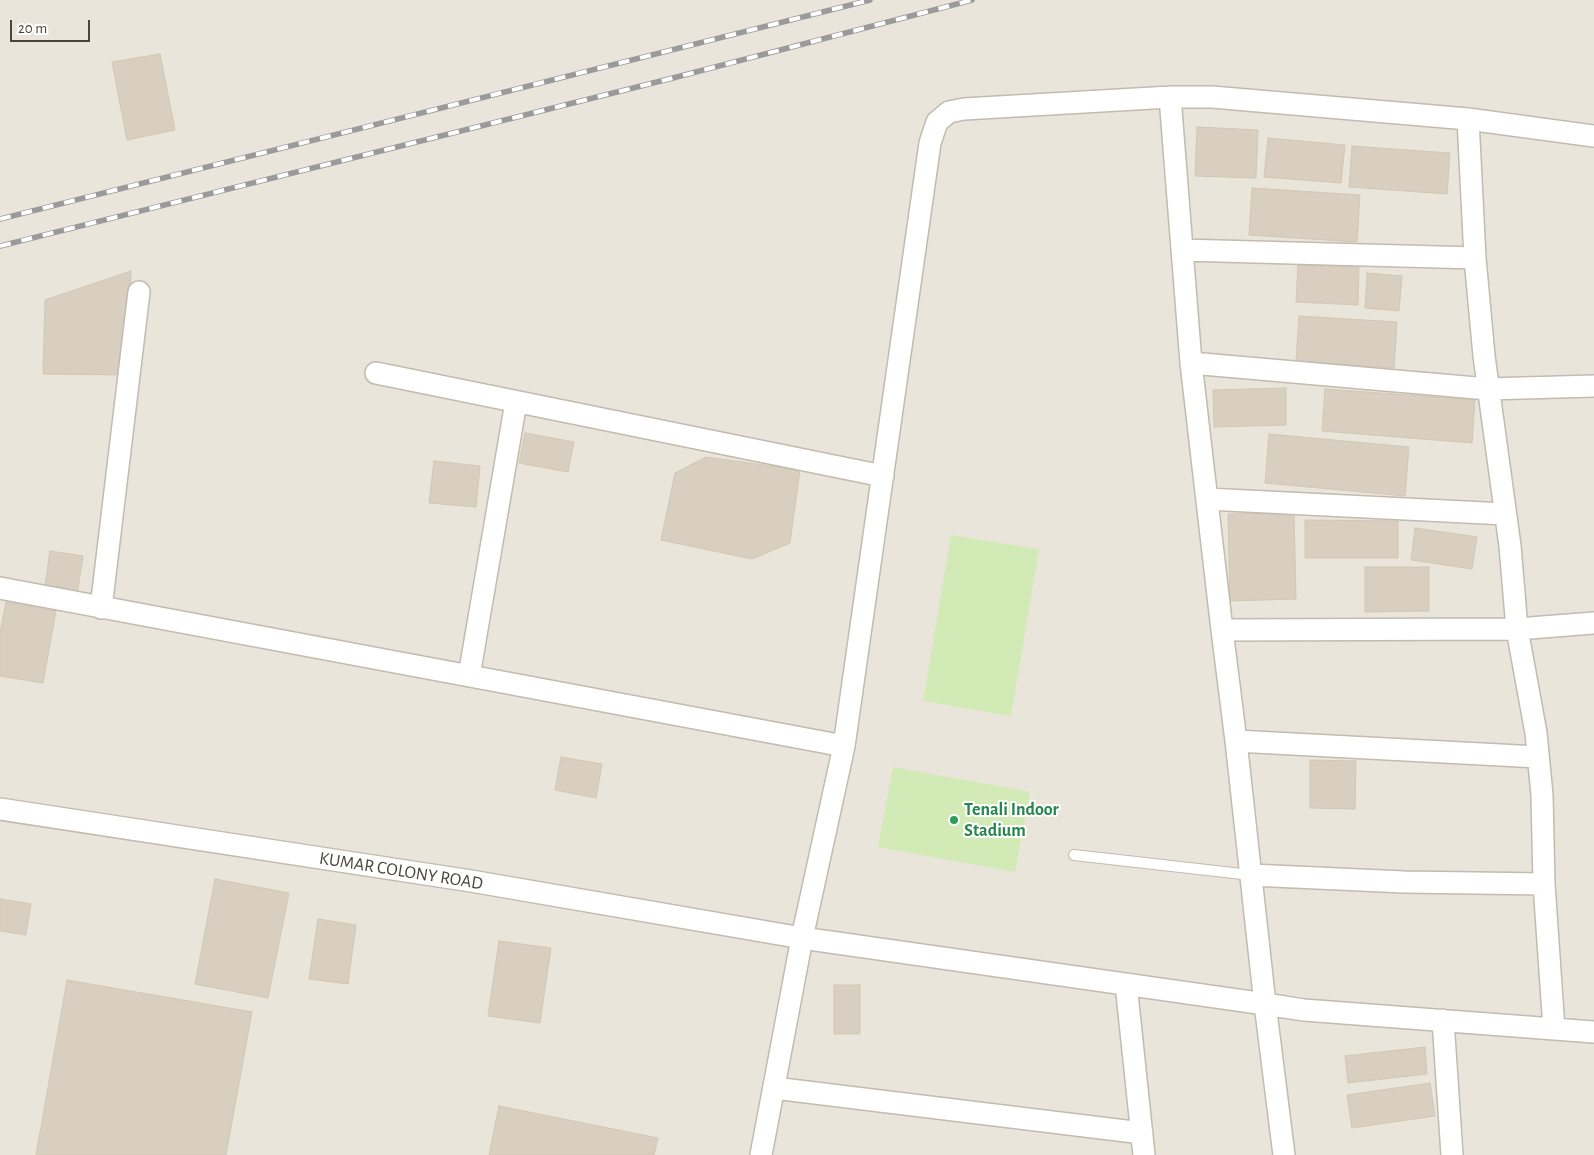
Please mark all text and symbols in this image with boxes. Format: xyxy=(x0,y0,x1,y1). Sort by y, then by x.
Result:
scale bar xyxy=(12,10,92,42)
text: 20 m xyxy=(18,21,47,36)
place label: Tenali Indoor Stadium xyxy=(964,799,1059,842)
marker: Tenali Indoor Stadium xyxy=(948,814,960,826)
street label: KUMAR COLONY ROAD xyxy=(318,847,484,895)

